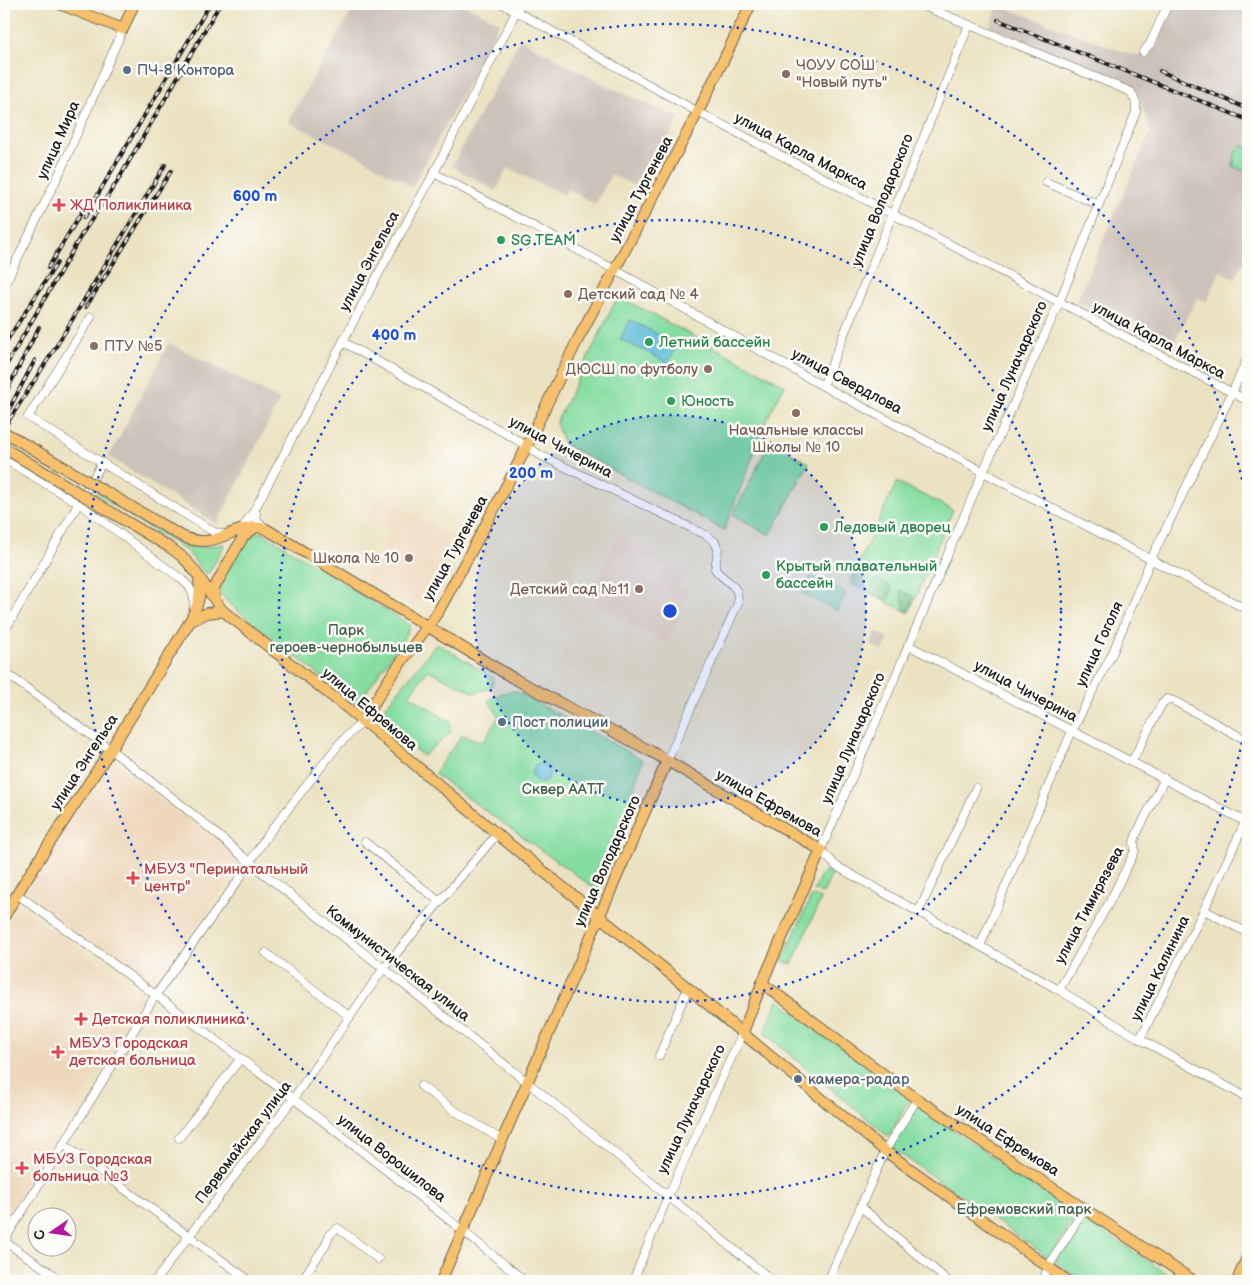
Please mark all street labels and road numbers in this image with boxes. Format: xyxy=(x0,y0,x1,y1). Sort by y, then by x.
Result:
street label: улица Мира xyxy=(33,98,84,182)
street label: улица Карла Маркса xyxy=(731,108,871,195)
street label: улица Володарского xyxy=(847,131,918,269)
street label: улица Тургенева xyxy=(605,133,677,246)
street label: улица Энгельса xyxy=(335,208,404,315)
street label: улица Карла Маркса xyxy=(1089,297,1229,384)
street label: улица Луначарского xyxy=(977,298,1052,434)
street label: улица Свердлова xyxy=(788,344,905,419)
street label: улица Чичерина xyxy=(506,412,616,483)
street label: улица Тургенева xyxy=(419,492,492,604)
street label: улица Гоголя xyxy=(1071,599,1127,690)
street label: улица Чичерина xyxy=(971,656,1081,727)
street label: улица Ефремова xyxy=(318,664,422,755)
street label: улица Луначарского xyxy=(817,670,890,807)
street label: улица Энгельса xyxy=(46,711,123,814)
street label: улица Ефремова xyxy=(712,765,825,842)
street label: улица Володарского xyxy=(570,793,645,930)
street label: улица Тимирязева xyxy=(1051,843,1128,967)
street label: Коммунистическая улица xyxy=(322,901,474,1026)
street label: улица Калинина xyxy=(1127,912,1194,1024)
street label: улица Луначарского xyxy=(653,1041,730,1177)
street label: Первомайская улица xyxy=(191,1077,296,1207)
street label: улица Ефремова xyxy=(953,1100,1063,1181)
street label: улица Ворошилова xyxy=(334,1110,450,1207)

